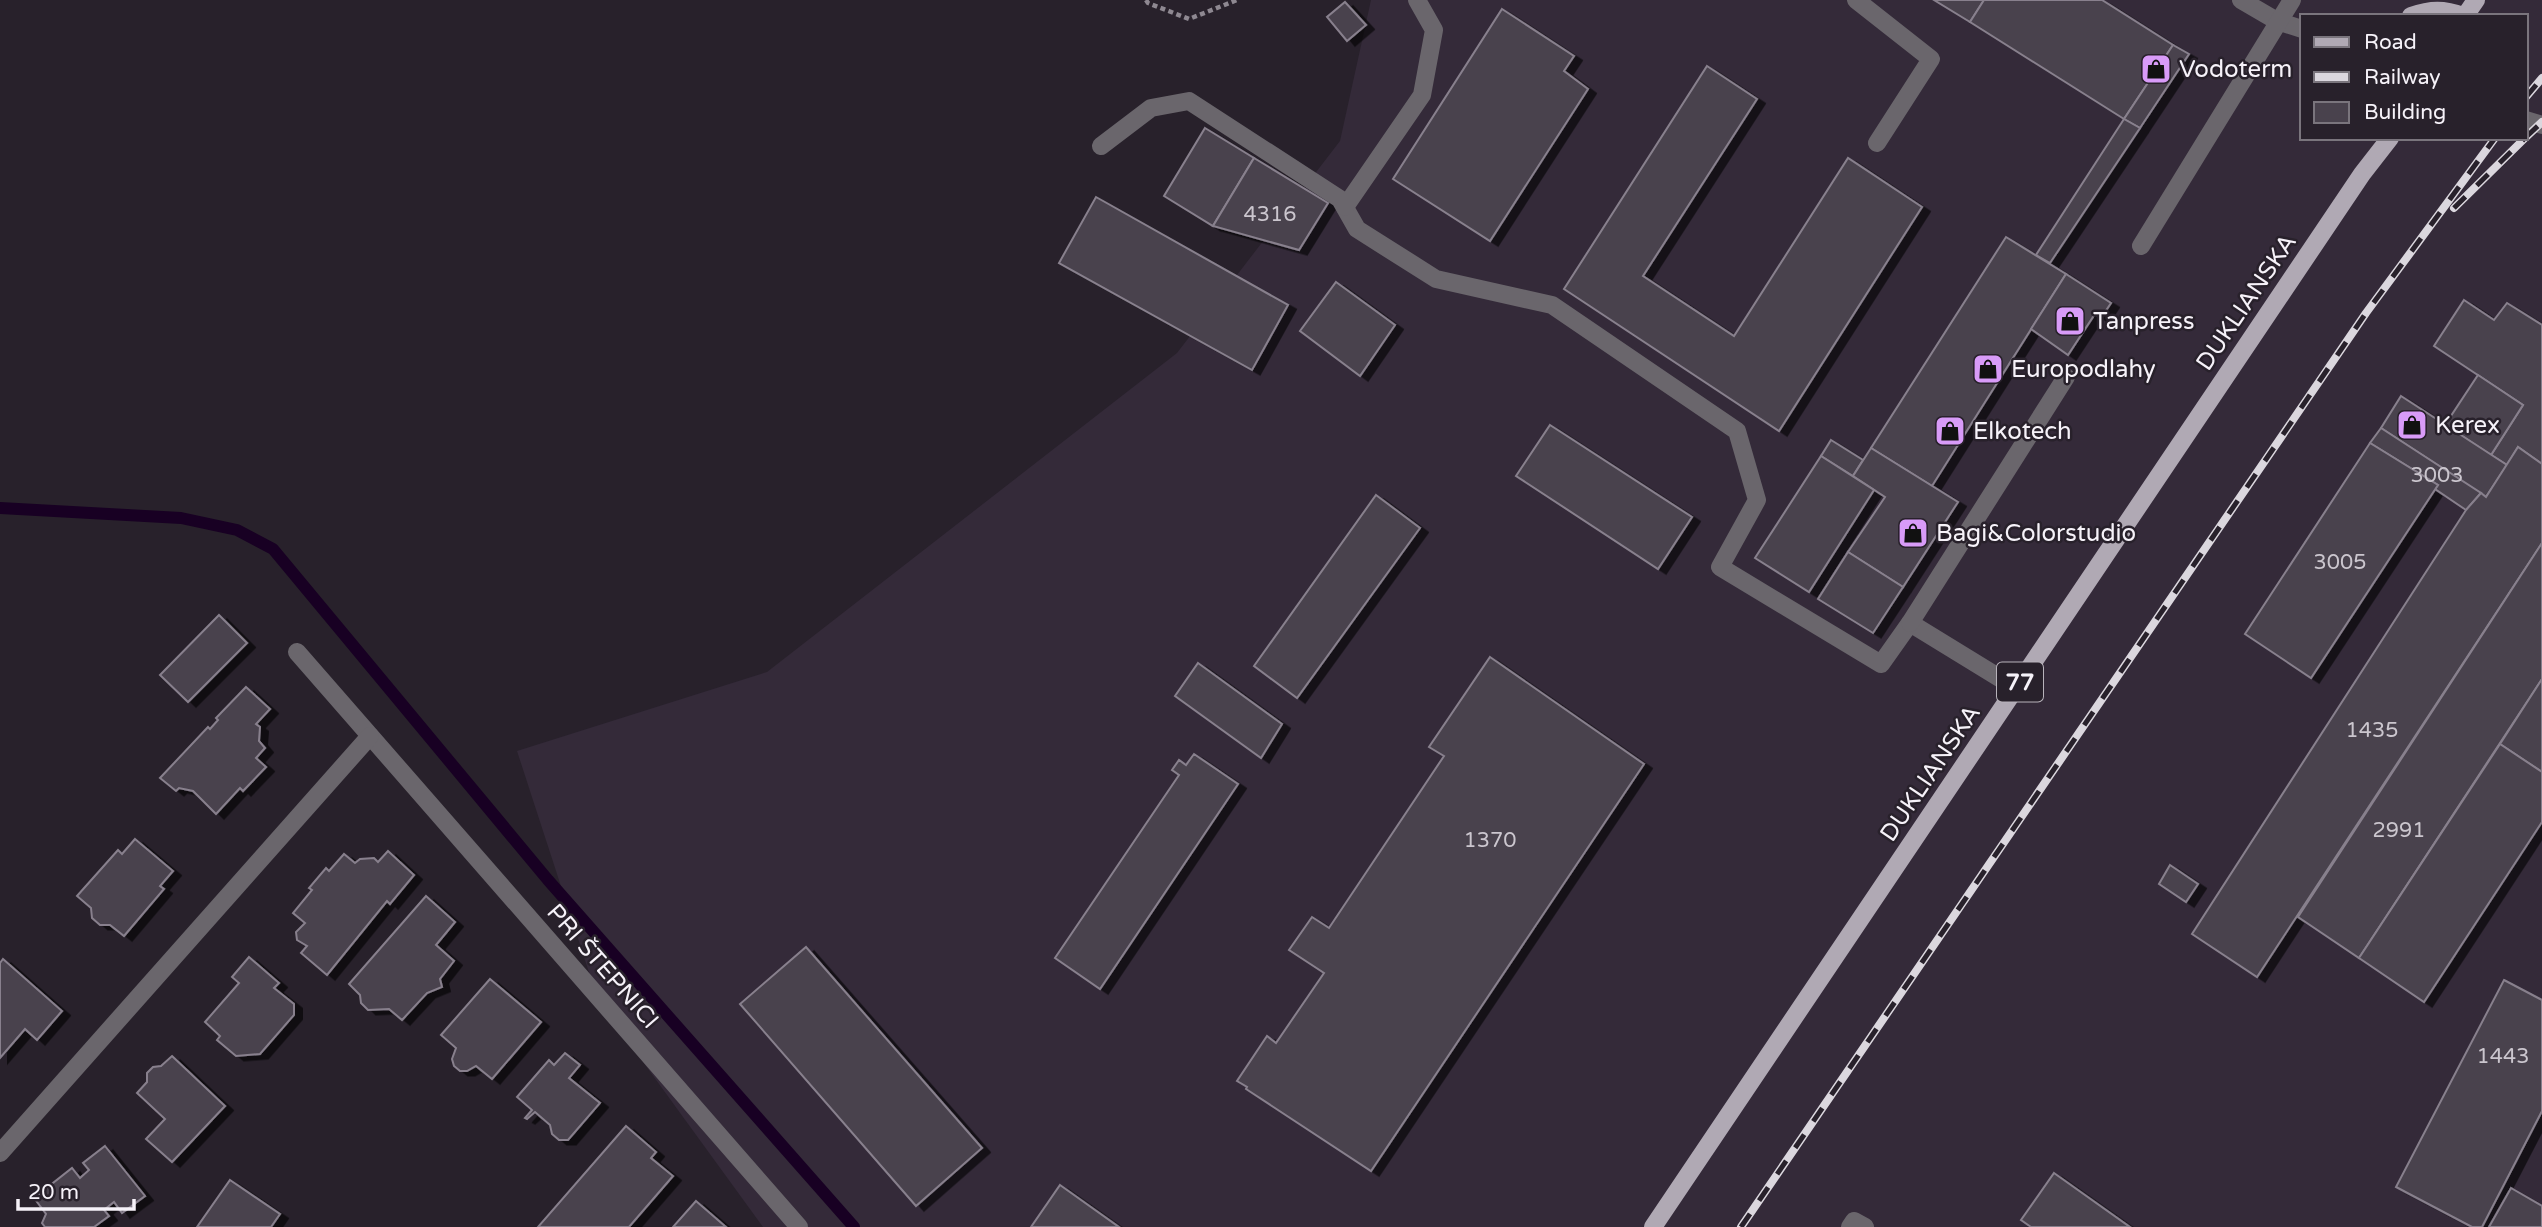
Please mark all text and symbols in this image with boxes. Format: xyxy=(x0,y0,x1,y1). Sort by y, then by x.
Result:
legend xyxy=(2300,14,2528,140)
text: Road xyxy=(2364,30,2417,55)
shop icon: Vodoterm xyxy=(2139,52,2173,86)
place label: Vodoterm xyxy=(2179,55,2292,84)
text: Railway xyxy=(2364,65,2441,90)
text: Building xyxy=(2364,100,2446,125)
house number: 4316 xyxy=(1244,202,1296,227)
street label: DUKLIANSKA xyxy=(2190,228,2303,376)
shop icon: Tanpress xyxy=(2053,304,2087,338)
place label: Tanpress xyxy=(2093,307,2194,336)
shop icon: Europodlahy xyxy=(1971,352,2005,386)
place label: Europodlahy xyxy=(2011,355,2156,384)
shop icon: Kerex xyxy=(2395,408,2429,442)
place label: Kerex xyxy=(2435,411,2500,440)
shop icon: Elkotech xyxy=(1933,414,1967,448)
place label: Elkotech xyxy=(1973,417,2072,446)
house number: 3003 xyxy=(2411,463,2463,488)
shop icon: Bagi&Colorstudio xyxy=(1896,516,1930,550)
place label: Bagi&Colorstudio xyxy=(1936,519,2136,548)
house number: 3005 xyxy=(2314,550,2366,575)
road number: 77 xyxy=(1997,662,2043,702)
street label: DUKLIANSKA xyxy=(1874,699,1987,847)
house number: 1435 xyxy=(2346,718,2398,743)
house number: 2991 xyxy=(2373,818,2425,843)
house number: 1370 xyxy=(1464,828,1516,853)
street label: PRI ŠTEPNICI xyxy=(541,898,665,1035)
house number: 1443 xyxy=(2477,1044,2529,1069)
scale bar xyxy=(18,1168,133,1212)
text: 20 m xyxy=(28,1180,79,1205)

